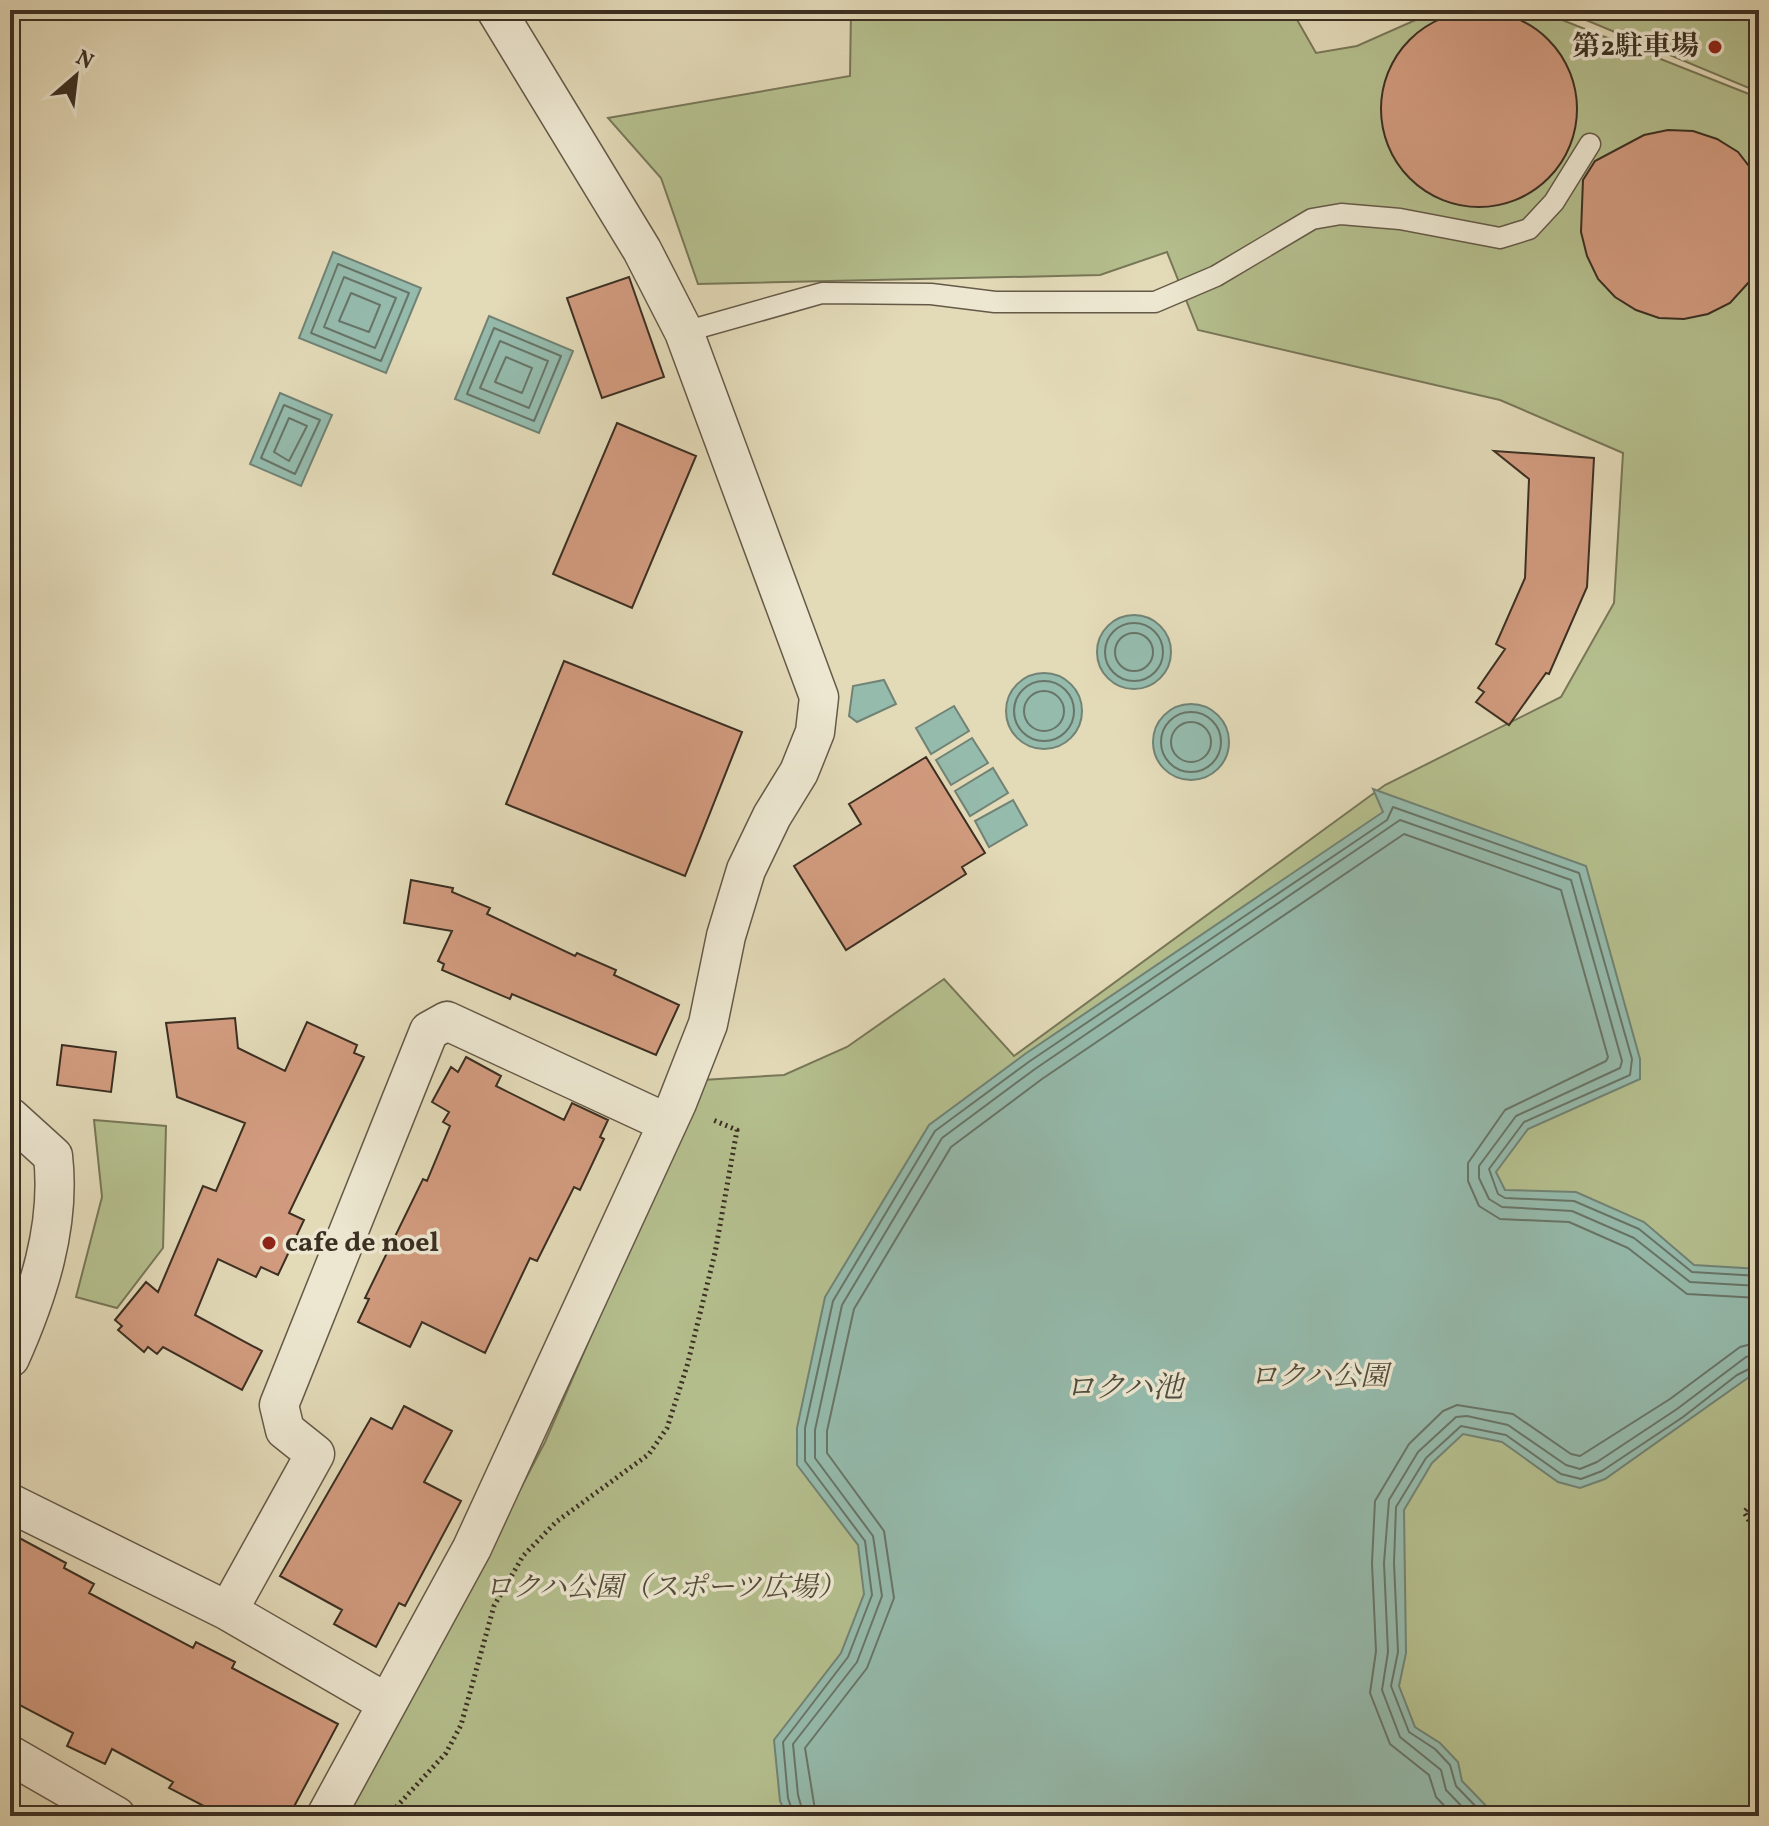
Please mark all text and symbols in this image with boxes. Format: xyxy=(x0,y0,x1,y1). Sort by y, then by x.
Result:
place label: 第2駐車場 xyxy=(1572,28,1699,67)
north arrow xyxy=(36,36,116,116)
marker: 第2駐車場 xyxy=(1706,38,1724,56)
text: N xyxy=(70,43,99,78)
place label: cafe de noel xyxy=(285,1224,439,1263)
marker: cafe de noel xyxy=(260,1234,278,1252)
park label: ロクハ公園 xyxy=(1250,1358,1392,1397)
water label: ロクハ池 xyxy=(1065,1368,1186,1410)
park label: ロクハ公園（スポーツ広場） xyxy=(484,1569,846,1608)

